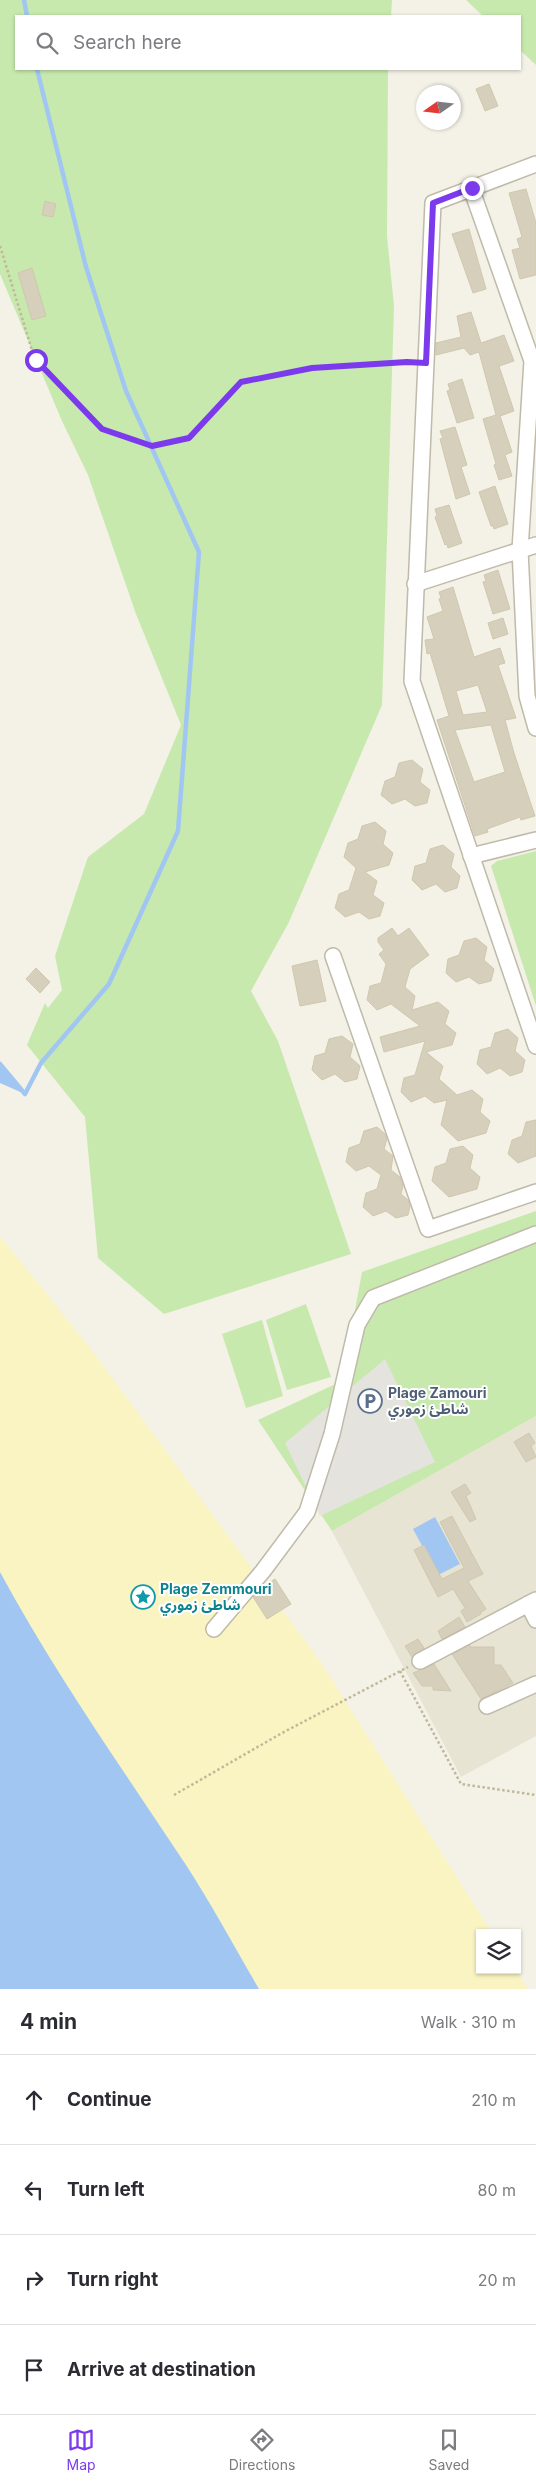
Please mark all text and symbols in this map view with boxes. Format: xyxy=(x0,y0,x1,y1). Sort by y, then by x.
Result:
search box xyxy=(15,15,521,70)
icon: search xyxy=(33,29,61,57)
text: Search here xyxy=(73,31,182,54)
north arrow xyxy=(416,85,461,130)
route end xyxy=(461,177,484,200)
route start xyxy=(25,349,48,372)
place label: Plage Zamouri شاطئ زموري xyxy=(388,1384,487,1420)
parking icon: Plage Zamouri شاطئ زموري xyxy=(357,1388,383,1414)
place label: Plage Zemmouri شاطئ زموري xyxy=(160,1580,272,1616)
place icon: Plage Zemmouri شاطئ زموري xyxy=(130,1584,156,1610)
map controls xyxy=(476,1929,521,1974)
button: layers xyxy=(476,1929,521,1974)
text: 4 min xyxy=(20,2009,77,2034)
text: Walk · 310 m xyxy=(421,2012,516,2032)
icon: ahead xyxy=(20,2086,48,2114)
text: Continue xyxy=(67,2088,152,2111)
text: 210 m xyxy=(471,2090,516,2110)
icon: left xyxy=(20,2176,48,2204)
text: Turn left xyxy=(67,2178,145,2201)
text: 80 m xyxy=(477,2180,516,2200)
icon: right xyxy=(20,2266,48,2294)
text: Turn right xyxy=(67,2268,158,2291)
text: 20 m xyxy=(478,2270,516,2290)
icon: arrive xyxy=(20,2356,48,2384)
text: Arrive at destination xyxy=(67,2358,256,2381)
tab: Map xyxy=(67,2426,96,2473)
tab: Directions xyxy=(229,2426,295,2473)
tab: Saved xyxy=(428,2426,469,2473)

